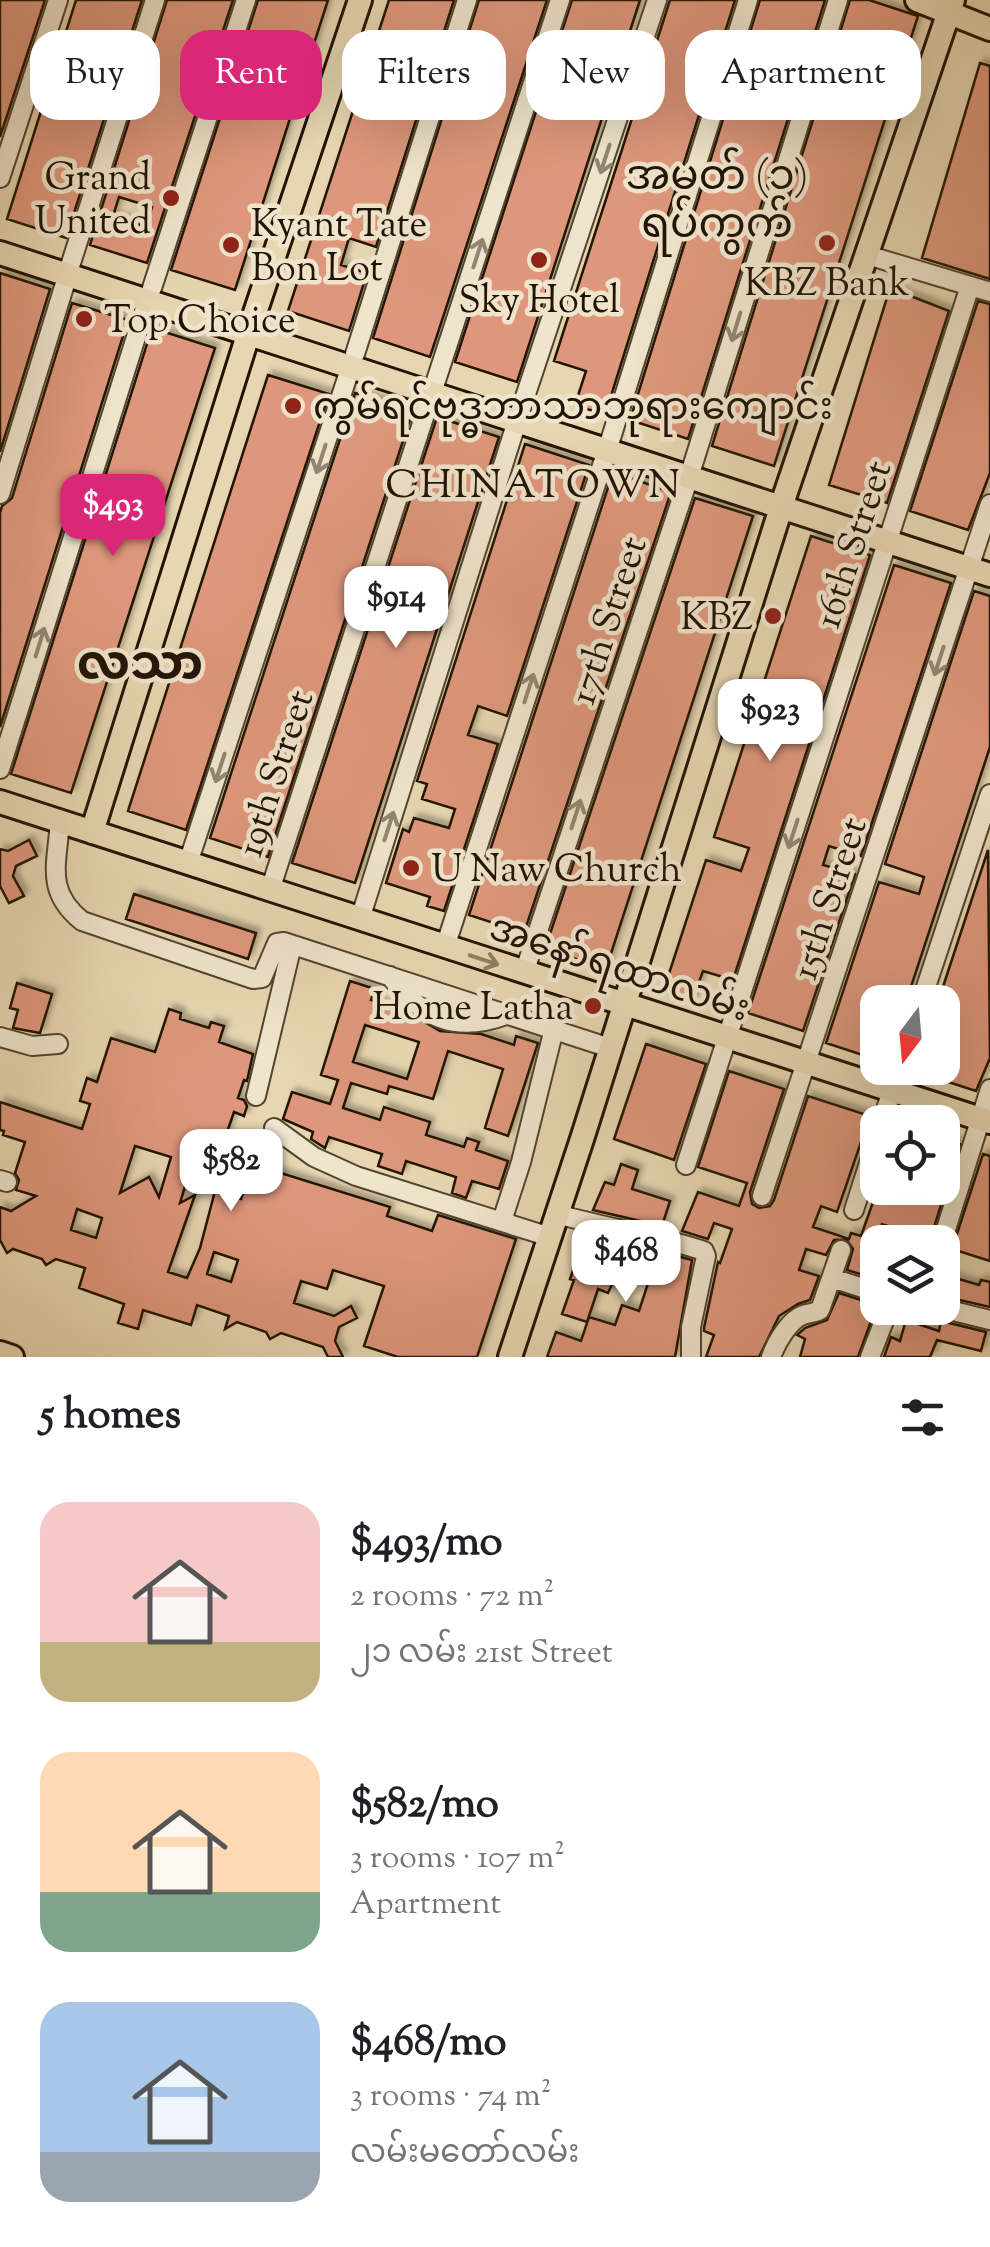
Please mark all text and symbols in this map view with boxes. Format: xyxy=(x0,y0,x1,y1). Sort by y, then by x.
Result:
chip: Buy xyxy=(30,30,160,120)
chip: Rent xyxy=(180,30,322,120)
chip: Filters xyxy=(342,30,506,120)
chip: New xyxy=(526,30,665,120)
chip: Apartment xyxy=(685,30,921,120)
one-way arrow xyxy=(594,143,612,174)
district label: အမှတ် (၁) ရပ်ကွက် xyxy=(626,147,808,257)
place label: Grand United xyxy=(35,153,151,251)
marker: Grand United xyxy=(160,187,182,209)
place label: Kyant Tate Bon Lot xyxy=(251,200,427,298)
marker: KBZ Bank xyxy=(816,232,838,254)
marker: Kyant Tate Bon Lot xyxy=(220,234,242,256)
one-way arrow xyxy=(470,238,488,269)
marker: Sky Hotel xyxy=(528,249,550,271)
place label: KBZ Bank xyxy=(744,259,910,313)
place label: Sky Hotel xyxy=(458,276,620,330)
place label: Top Choice xyxy=(104,296,296,350)
marker: Top Choice xyxy=(73,308,95,330)
one-way arrow xyxy=(726,311,744,342)
place label: ကွမ်ရင်ဗုဒ္ဓဘာသာဘုရားကျောင်း xyxy=(313,380,833,438)
marker: ကွမ်ရင်ဗုဒ္ဓဘာသာဘုရားကျောင်း xyxy=(282,395,304,417)
one-way arrow xyxy=(310,443,328,474)
street label: 16th Street xyxy=(803,455,908,636)
district label: CHINATOWN xyxy=(385,459,683,516)
pin: $493 xyxy=(54,474,172,559)
text: $493 xyxy=(82,483,144,529)
street label: 17th Street xyxy=(558,530,663,712)
pin: $914 xyxy=(337,566,455,651)
text: $914 xyxy=(366,575,426,621)
place label: KBZ xyxy=(680,593,753,647)
marker: KBZ xyxy=(762,605,784,627)
one-way arrow xyxy=(32,627,50,659)
district label: လသာ xyxy=(77,633,203,702)
one-way arrow xyxy=(929,644,947,676)
one-way arrow xyxy=(522,673,540,704)
pin: $923 xyxy=(711,679,829,764)
street label: 19th Street xyxy=(225,684,330,865)
text: $923 xyxy=(740,688,800,734)
one-way arrow xyxy=(209,751,227,783)
one-way arrow xyxy=(569,798,587,830)
one-way arrow xyxy=(381,811,399,843)
street label: 15th Street xyxy=(780,811,883,987)
one-way arrow xyxy=(783,818,801,849)
place label: U Naw Church xyxy=(431,845,682,899)
marker: U Naw Church xyxy=(400,857,422,879)
street label: အနော်ရထာလမ်း xyxy=(482,900,757,1038)
one-way arrow xyxy=(468,952,499,970)
place label: Home Latha xyxy=(372,983,573,1037)
north arrow xyxy=(860,985,960,1085)
map controls xyxy=(860,985,960,1325)
marker: Home Latha xyxy=(582,995,604,1017)
button: locate xyxy=(860,1105,960,1205)
pin: $582 xyxy=(172,1129,290,1214)
text: $582 xyxy=(202,1138,260,1184)
pin: $468 xyxy=(567,1220,685,1305)
button: layers xyxy=(860,1225,960,1325)
text: $468 xyxy=(594,1229,658,1275)
text: 5 homes xyxy=(40,1387,181,1447)
icon: filters xyxy=(895,1390,950,1445)
text: $493/mo xyxy=(350,1514,502,1574)
icon: home xyxy=(120,1542,240,1662)
text: 2 rooms · 72 m² xyxy=(350,1574,554,1620)
text: ၂၁ လမ်း 21st Street xyxy=(350,1631,613,1677)
text: $582/mo xyxy=(350,1776,499,1836)
icon: home xyxy=(120,1792,240,1912)
text: 3 rooms · 107 m² xyxy=(350,1836,565,1882)
text: Apartment xyxy=(350,1882,501,1928)
text: $468/mo xyxy=(350,2014,507,2074)
icon: home xyxy=(120,2042,240,2162)
text: 3 rooms · 74 m² xyxy=(350,2074,552,2120)
text: လမ်းမတော်လမ်း xyxy=(350,2131,579,2177)

